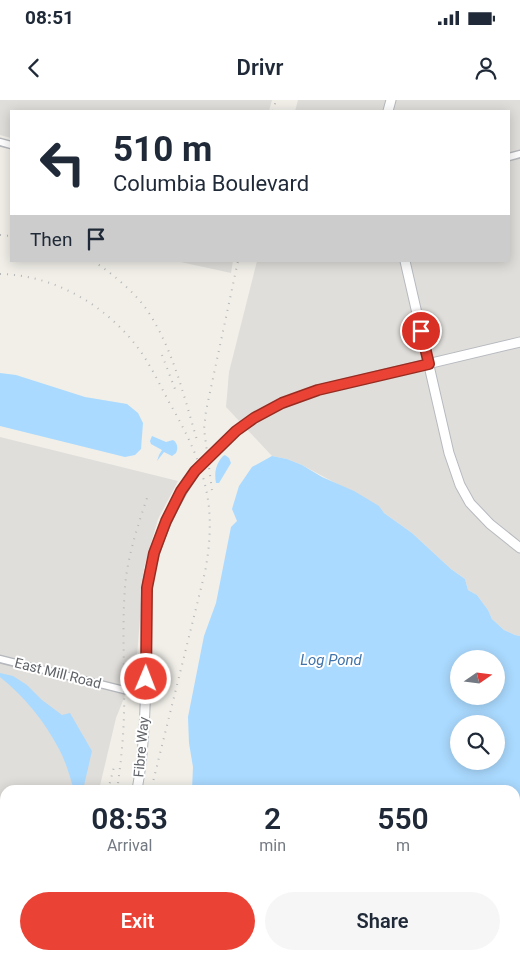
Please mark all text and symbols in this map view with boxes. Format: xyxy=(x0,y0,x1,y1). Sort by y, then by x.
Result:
text: 08:51 xyxy=(25,6,74,29)
icon: back xyxy=(20,54,48,82)
icon: person xyxy=(472,54,500,82)
text: Drivr xyxy=(237,55,283,80)
text: 510 m xyxy=(113,129,212,170)
icon: left xyxy=(30,130,95,195)
text: Columbia Boulevard xyxy=(113,171,309,196)
icon: arrive xyxy=(82,225,110,253)
text: Then xyxy=(30,228,72,251)
pin xyxy=(400,310,442,352)
icon: arrive xyxy=(407,317,435,345)
north arrow xyxy=(450,650,505,705)
map controls xyxy=(450,650,505,770)
water label: Log Pond xyxy=(300,651,363,669)
position arrow xyxy=(119,652,171,704)
street label: East Mill Road xyxy=(13,654,103,692)
button: search xyxy=(450,715,505,770)
street label: Fibre Way xyxy=(130,716,152,778)
text: 08:53 xyxy=(91,801,168,836)
text: 2 xyxy=(264,801,281,836)
text: 550 xyxy=(377,801,429,836)
text: Arrival xyxy=(107,836,152,855)
text: min xyxy=(259,836,286,855)
text: m xyxy=(396,836,410,855)
button: Exit xyxy=(20,892,255,950)
button: Share xyxy=(265,892,500,950)

